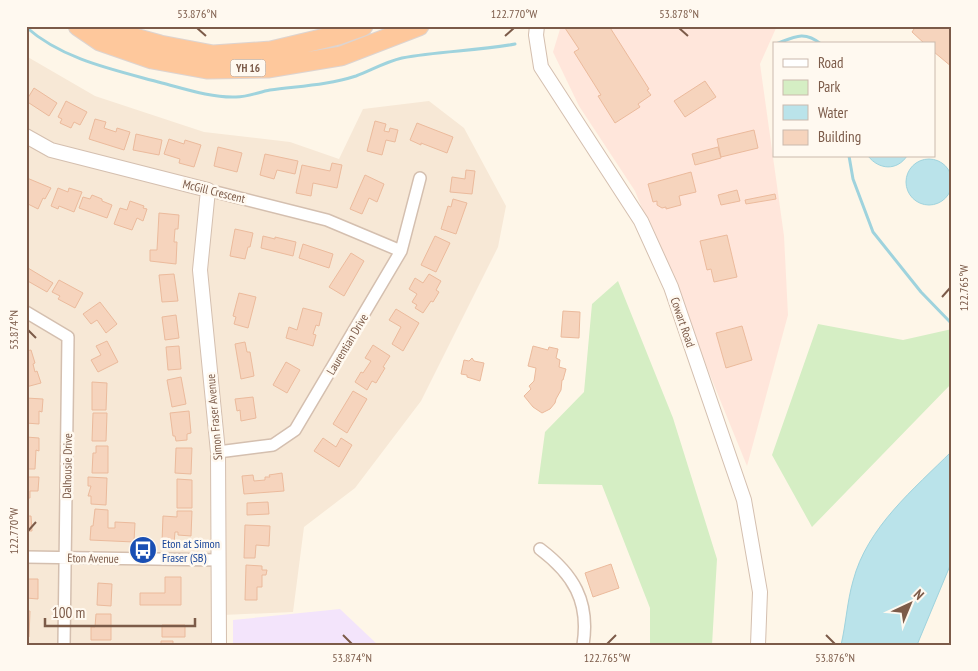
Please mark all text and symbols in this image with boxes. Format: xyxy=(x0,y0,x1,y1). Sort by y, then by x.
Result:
text: 53.876°N xyxy=(177,6,217,21)
text: 122.770°W xyxy=(491,6,537,21)
text: 53.878°N xyxy=(659,6,699,21)
legend xyxy=(773,42,936,158)
text: Road xyxy=(818,53,844,72)
road number: YH 16 xyxy=(230,59,266,76)
text: Park xyxy=(818,77,840,96)
text: Water xyxy=(818,103,849,122)
text: Building xyxy=(818,127,861,146)
street label: McGill Crescent xyxy=(181,176,247,206)
text: 122.765°W xyxy=(956,265,971,311)
street label: Cowart Road xyxy=(667,295,699,349)
text: 53.874°N xyxy=(6,310,21,350)
street label: Laurentian Drive xyxy=(323,311,371,377)
street label: Simon Fraser Avenue xyxy=(203,373,225,461)
street label: Dalhousie Drive xyxy=(59,433,75,499)
text: 122.770°W xyxy=(6,508,21,554)
bus stop icon: Eton at Simon Fraser (SB) xyxy=(128,535,158,565)
place label: Eton at Simon Fraser (SB) xyxy=(162,536,220,565)
street label: Eton Avenue xyxy=(67,550,119,566)
north arrow xyxy=(886,578,936,628)
text: N xyxy=(910,586,928,604)
scale bar xyxy=(45,596,195,628)
text: 100 m xyxy=(52,603,85,622)
text: 53.874°N xyxy=(332,650,372,665)
text: 122.765°W xyxy=(584,650,630,665)
text: 53.876°N xyxy=(815,650,855,665)

